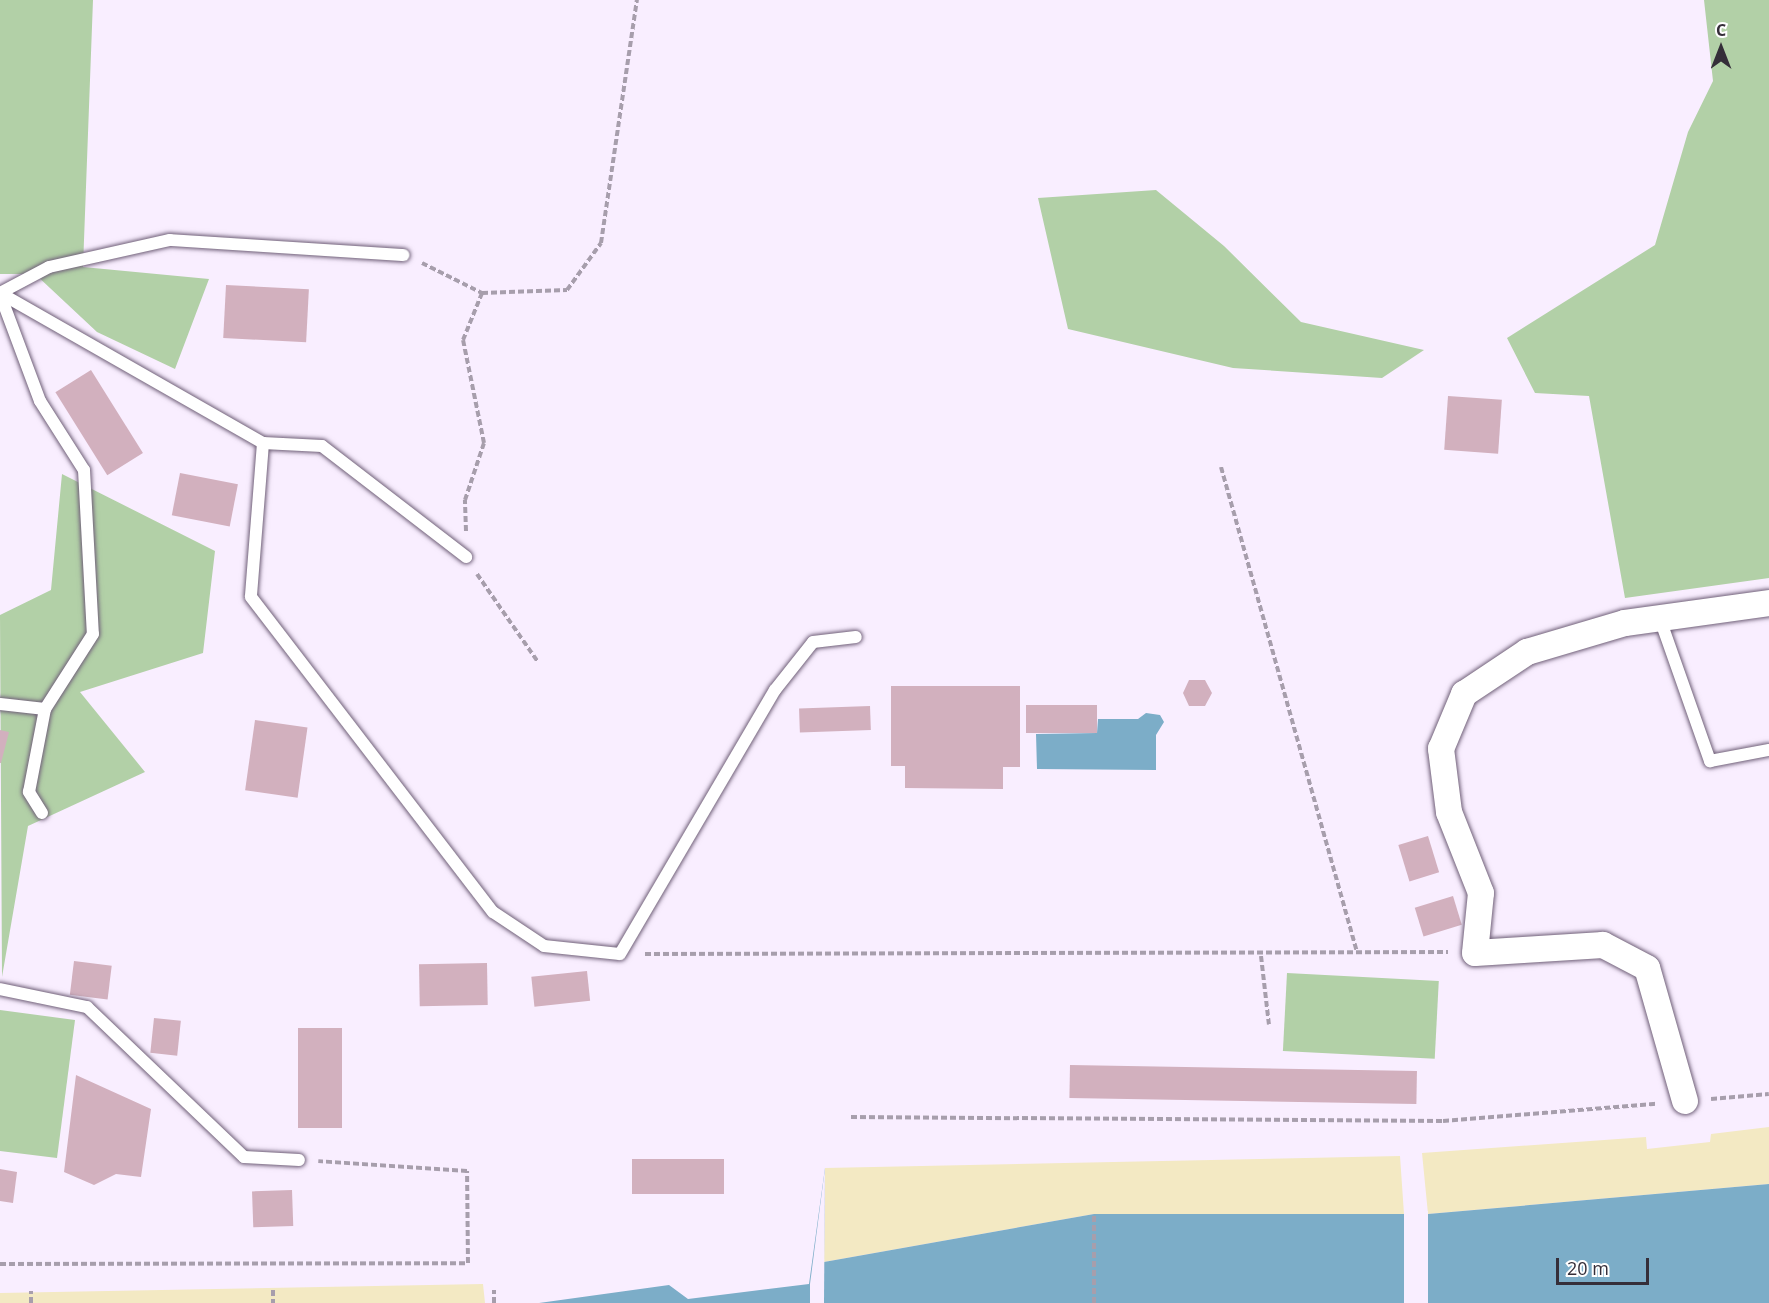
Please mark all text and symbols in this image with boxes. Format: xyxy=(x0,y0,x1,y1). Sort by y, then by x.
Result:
north arrow xyxy=(1691,18,1751,78)
text: С xyxy=(1716,19,1726,41)
scale bar xyxy=(1559,1246,1652,1284)
text: 20 m xyxy=(1567,1256,1609,1280)

